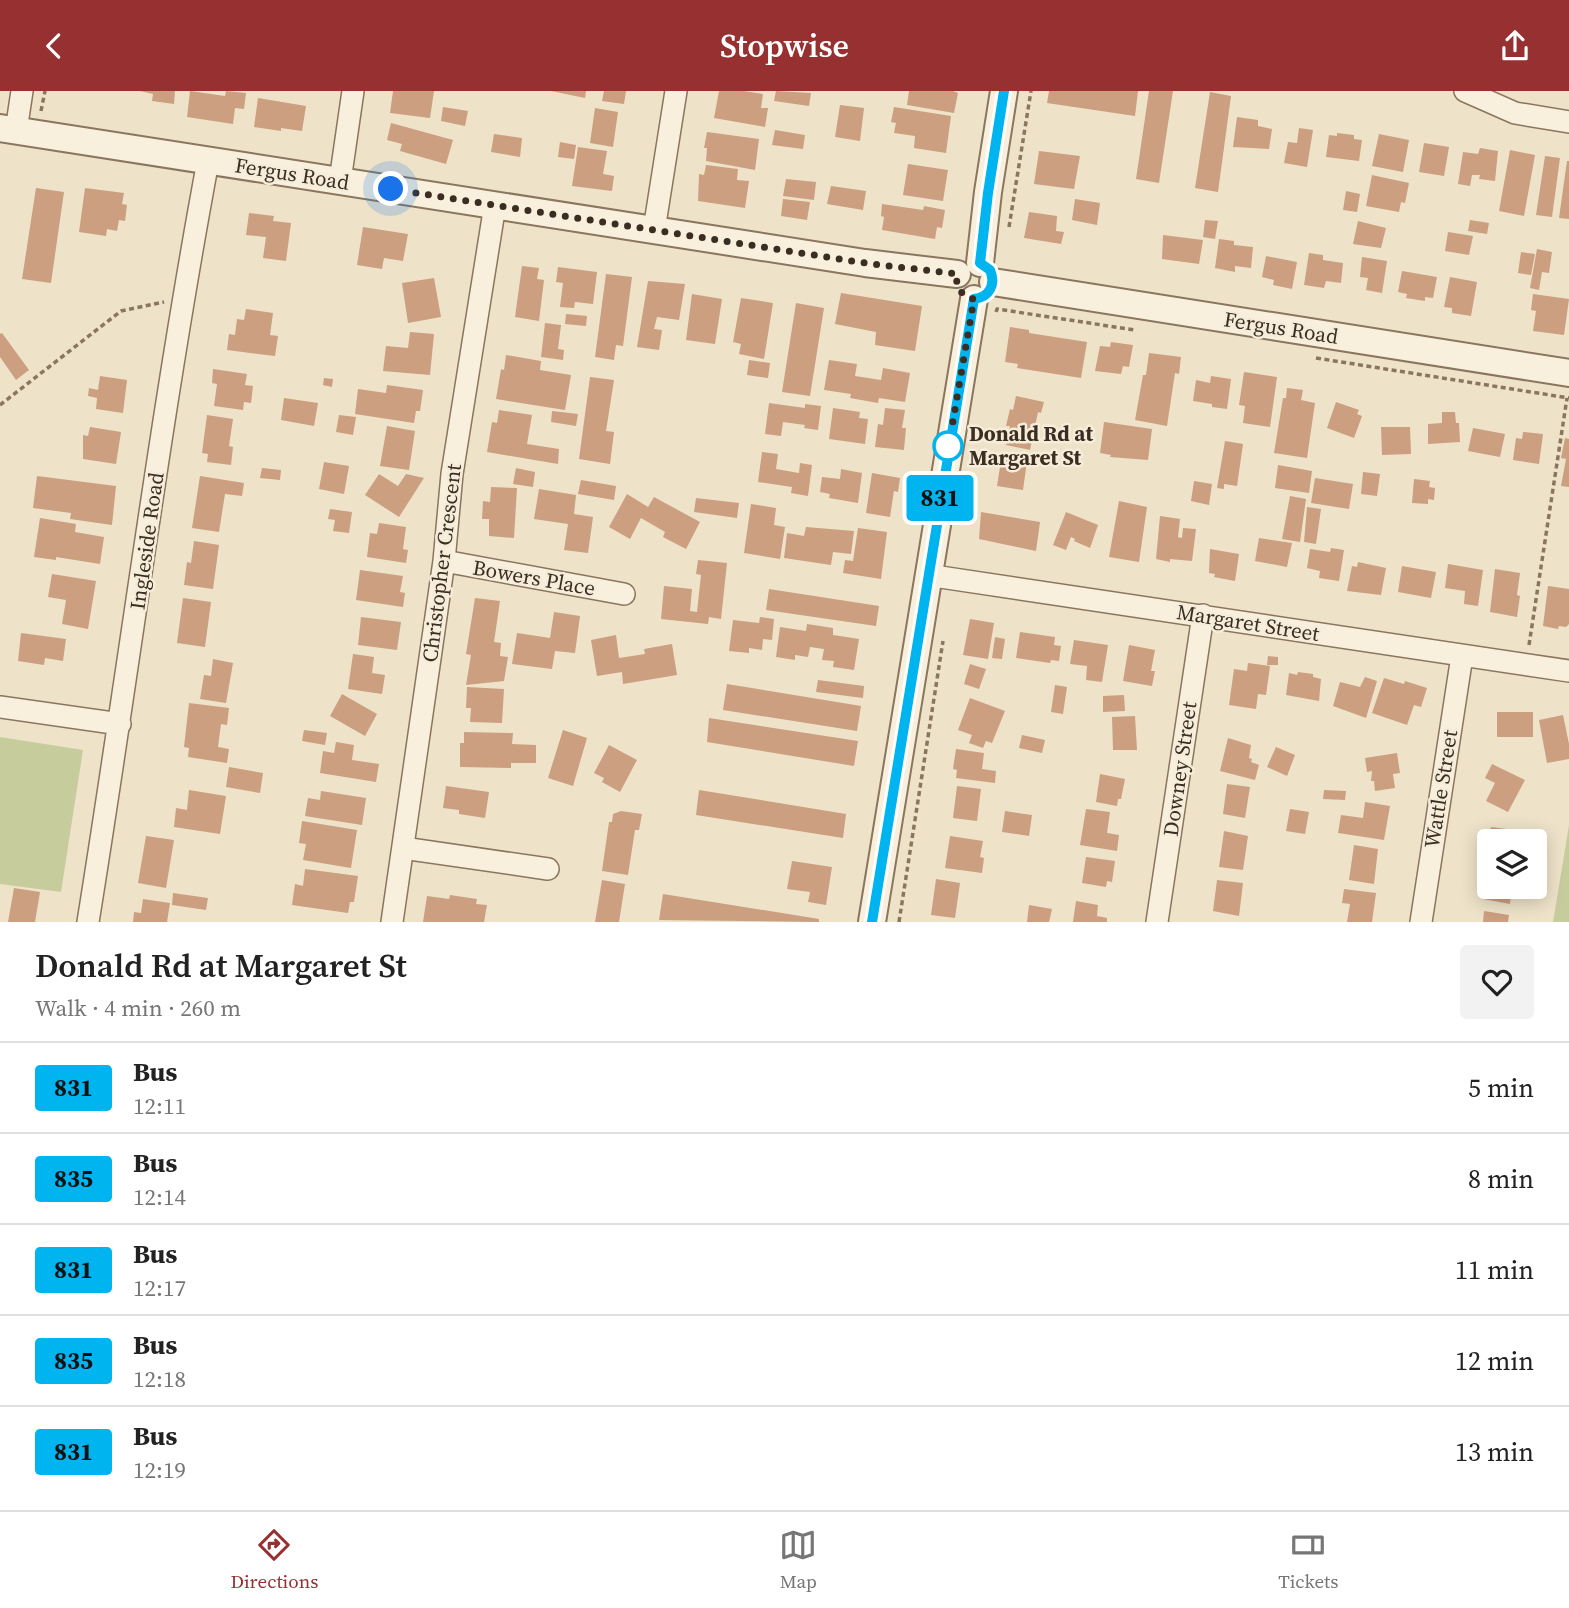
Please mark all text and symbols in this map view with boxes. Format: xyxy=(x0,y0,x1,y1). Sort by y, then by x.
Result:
text: Stopwise xyxy=(720,24,849,68)
icon: back xyxy=(35,27,73,65)
icon: share xyxy=(1496,27,1534,65)
street label: Fergus Road xyxy=(233,150,351,197)
your location xyxy=(373,171,408,206)
street label: Fergus Road xyxy=(1222,304,1340,351)
place label: Donald Rd at Margaret St xyxy=(969,419,1093,472)
marker: Donald Rd at Margaret St xyxy=(933,431,963,461)
street label: Christopher Crescent xyxy=(415,462,468,664)
street label: Ingleside Road xyxy=(122,470,171,612)
line badge: 831 xyxy=(900,475,980,521)
text: 831 xyxy=(920,481,960,514)
street label: Bowers Place xyxy=(471,552,598,603)
street label: Margaret Street xyxy=(1175,597,1322,648)
street label: Downey Street xyxy=(1156,700,1203,838)
street label: Wattle Street xyxy=(1417,728,1464,850)
map controls xyxy=(1477,829,1547,899)
button: layers xyxy=(1477,829,1547,899)
text: Donald Rd at Margaret St xyxy=(35,943,407,988)
button: heart xyxy=(1460,945,1534,1019)
text: Walk · 4 min · 260 m xyxy=(35,992,241,1024)
text: Bus xyxy=(133,1054,177,1090)
text: 5 min xyxy=(1468,1070,1534,1106)
text: 831 xyxy=(54,1071,93,1104)
text: 12:11 xyxy=(133,1090,186,1122)
text: Bus xyxy=(133,1145,177,1181)
text: 8 min xyxy=(1468,1161,1534,1197)
text: 835 xyxy=(54,1162,93,1195)
text: 12:14 xyxy=(133,1181,186,1213)
text: Bus xyxy=(133,1236,177,1272)
text: 11 min xyxy=(1455,1252,1534,1288)
text: 831 xyxy=(54,1253,93,1286)
text: 12:17 xyxy=(133,1272,186,1304)
text: Bus xyxy=(133,1327,177,1363)
text: 12 min xyxy=(1455,1343,1534,1379)
text: 835 xyxy=(54,1344,93,1377)
text: 12:18 xyxy=(133,1363,186,1395)
text: Bus xyxy=(133,1418,177,1454)
text: 13 min xyxy=(1455,1434,1534,1470)
text: 831 xyxy=(54,1435,93,1468)
text: 12:19 xyxy=(133,1454,186,1486)
tab: Directions xyxy=(230,1526,318,1594)
tab: Map xyxy=(779,1526,817,1594)
tab: Tickets xyxy=(1278,1526,1339,1594)

